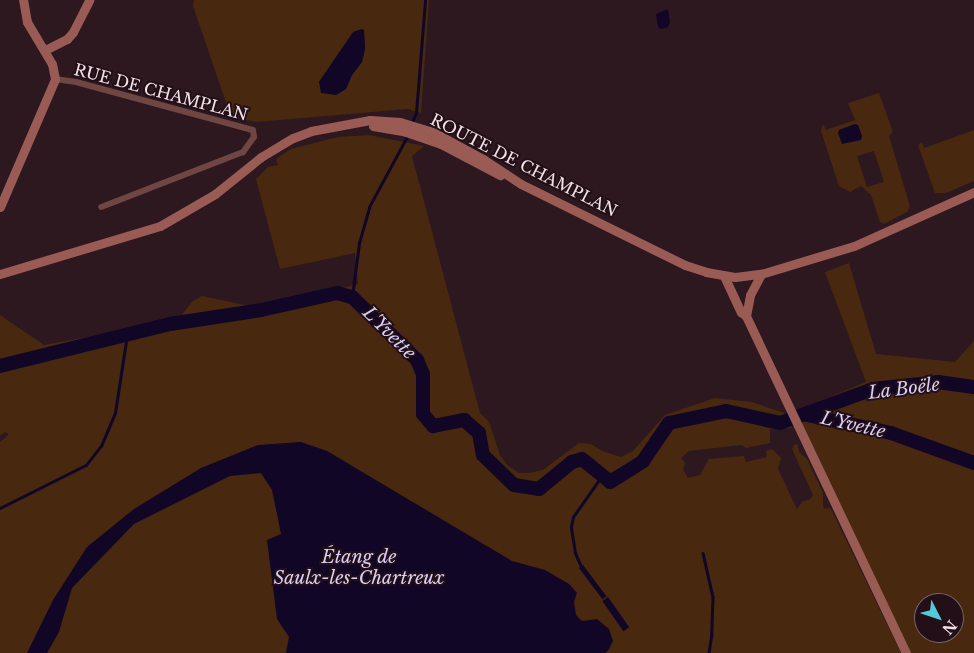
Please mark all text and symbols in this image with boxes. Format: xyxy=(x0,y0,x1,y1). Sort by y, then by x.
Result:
street label: RUE DE CHAMPLAN xyxy=(72,60,250,124)
street label: ROUTE DE CHAMPLAN xyxy=(427,109,621,221)
water label: L'Yvette xyxy=(358,302,420,364)
water label: La Boële xyxy=(867,374,941,404)
water label: L'Yvette xyxy=(819,407,887,443)
water label: Étang de Saulx-les-Chartreux xyxy=(274,547,444,590)
north arrow xyxy=(914,593,964,643)
text: N xyxy=(938,616,961,638)

